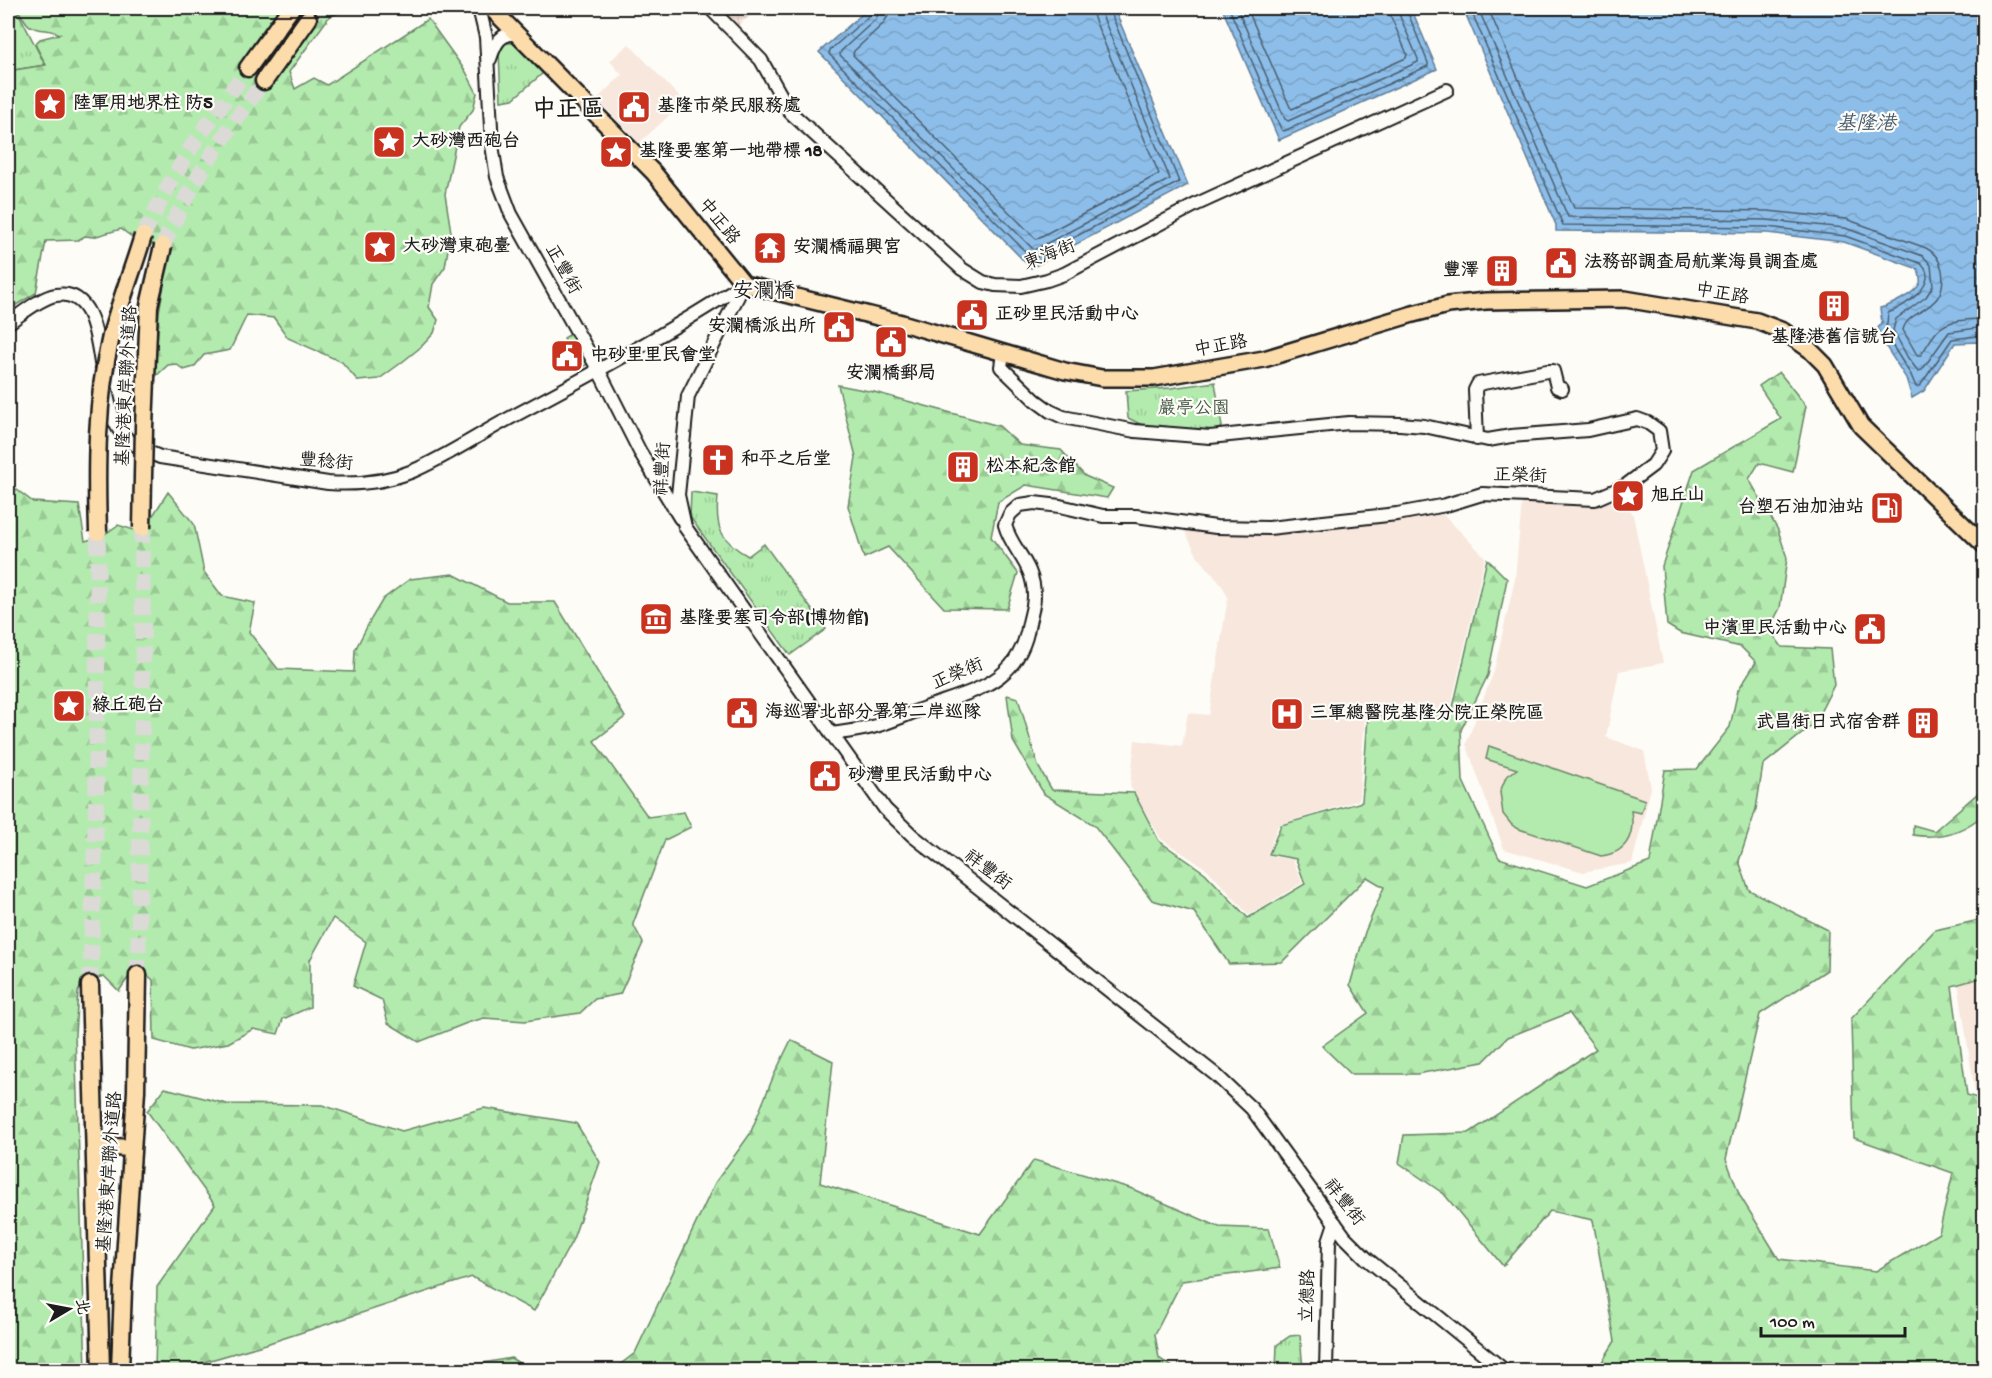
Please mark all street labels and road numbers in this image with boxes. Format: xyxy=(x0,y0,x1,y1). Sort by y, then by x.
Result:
street label: 中正路 xyxy=(693,194,744,250)
street label: 東海街 xyxy=(1021,236,1079,275)
street label: 正豐街 xyxy=(540,241,585,299)
street label: 中正路 xyxy=(1694,279,1751,310)
street label: 基隆港東岸聯外道路 xyxy=(112,305,143,467)
street label: 中正路 xyxy=(1192,331,1249,362)
street label: 祥豐街 xyxy=(651,441,676,497)
street label: 豐稔街 xyxy=(298,449,354,476)
street label: 正榮街 xyxy=(1493,464,1547,488)
street label: 正榮街 xyxy=(928,653,987,695)
street label: 祥豐街 xyxy=(959,846,1015,896)
street label: 基隆港東岸聯外道路 xyxy=(94,1090,127,1254)
street label: 祥豐街 xyxy=(1318,1175,1369,1231)
street label: 立德路 xyxy=(1297,1269,1320,1323)

